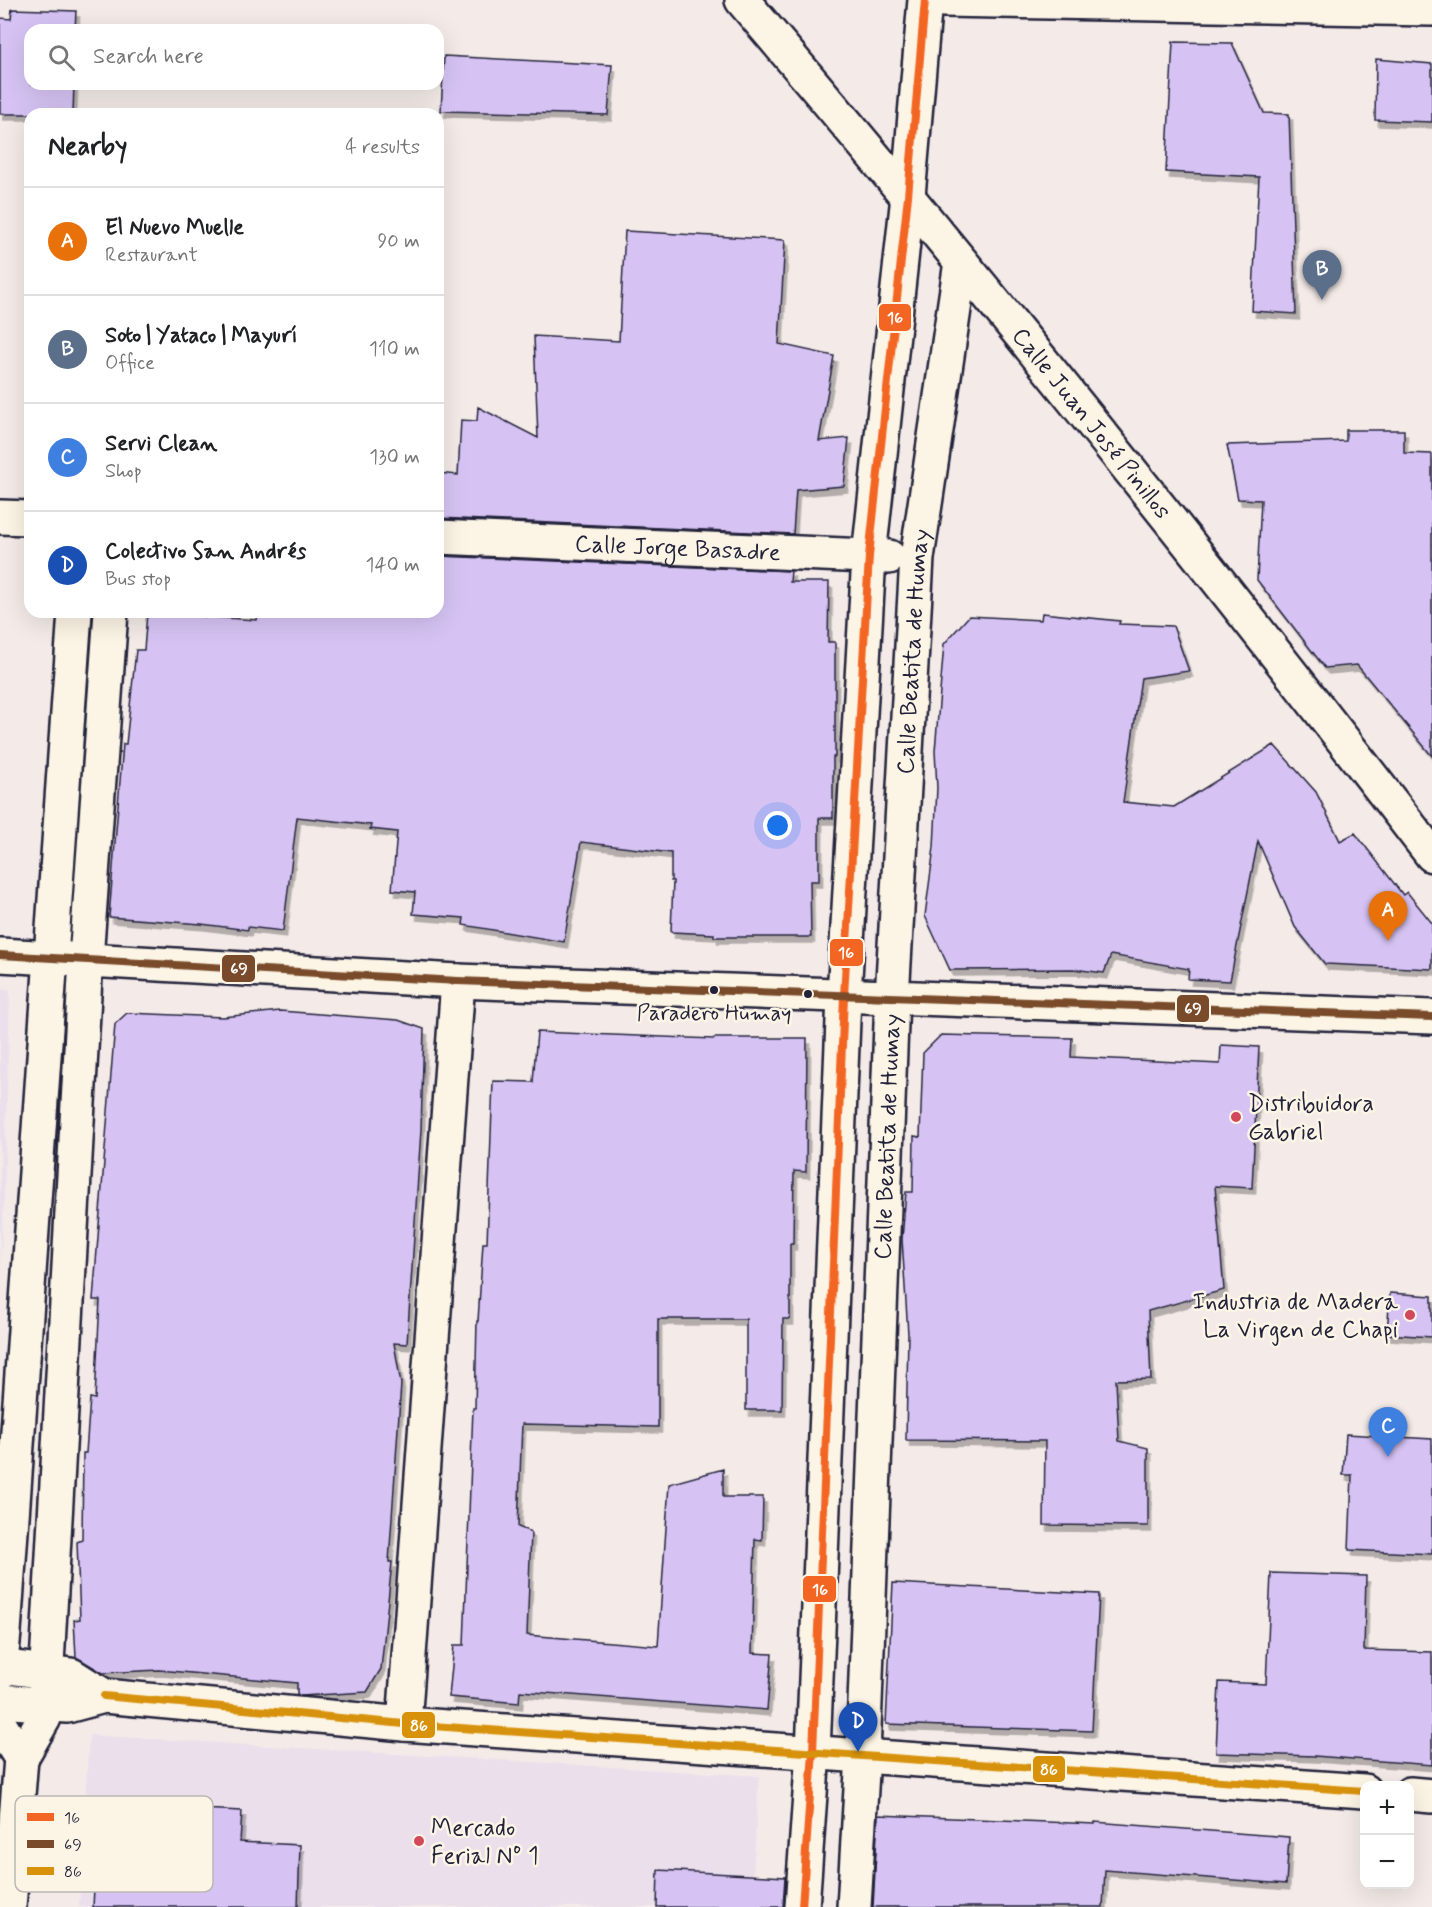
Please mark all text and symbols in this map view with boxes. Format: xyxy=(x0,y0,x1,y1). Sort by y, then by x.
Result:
search box xyxy=(24,24,444,90)
icon: search xyxy=(45,41,78,74)
text: Search here xyxy=(93,43,204,71)
text: Nearby xyxy=(48,130,127,164)
text: 4 results xyxy=(345,134,420,161)
text: El Nuevo Muelle xyxy=(105,214,244,242)
text: A xyxy=(61,228,74,255)
text: 90 m xyxy=(377,228,420,255)
text: Restaurant xyxy=(105,242,198,269)
pin: B xyxy=(1302,250,1342,300)
line badge: 16 xyxy=(878,303,912,332)
text: 16 xyxy=(887,308,903,329)
text: Soto | Yataco | Mayurí xyxy=(105,322,298,350)
street label: Calle Juan José Pinillos xyxy=(1004,322,1178,526)
text: B xyxy=(61,336,74,363)
text: 110 m xyxy=(369,336,420,363)
text: Office xyxy=(105,350,155,377)
text: Servi Clean xyxy=(105,430,217,458)
text: C xyxy=(60,444,75,471)
text: 130 m xyxy=(369,444,420,471)
text: Shop xyxy=(105,458,142,485)
street label: Calle Beatita de Humay xyxy=(891,527,938,775)
street label: Calle Jorge Basadre xyxy=(574,529,782,569)
text: Colectivo San Andrés xyxy=(105,538,306,566)
text: D xyxy=(61,552,74,579)
text: 140 m xyxy=(366,552,420,579)
text: Bus stop xyxy=(105,566,171,593)
your location xyxy=(763,811,792,840)
pin: A xyxy=(1368,892,1408,941)
line badge: 16 xyxy=(829,938,864,967)
text: 16 xyxy=(838,943,854,964)
line badge: 69 xyxy=(221,954,256,983)
text: 69 xyxy=(230,959,248,980)
marker: Paradero Humay xyxy=(708,984,720,996)
unlabelled marker xyxy=(802,988,814,1000)
line badge: 69 xyxy=(1176,994,1210,1023)
text: 69 xyxy=(1184,999,1202,1020)
place label: Paradero Humay xyxy=(637,1000,791,1028)
street label: Calle Beatita de Humay xyxy=(868,1013,908,1260)
place label: Distribuidora Gabriel xyxy=(1248,1089,1374,1148)
marker: Distribuidora Gabriel xyxy=(1229,1110,1243,1124)
place label: Industria de Madera La Virgen de Chapi xyxy=(1193,1287,1399,1346)
marker: Industria de Madera La Virgen de Chapi xyxy=(1403,1308,1417,1322)
pin: C xyxy=(1368,1408,1408,1457)
line badge: 16 xyxy=(802,1575,837,1603)
text: 16 xyxy=(812,1580,828,1601)
pin: D xyxy=(838,1702,878,1752)
line badge: 86 xyxy=(401,1711,436,1739)
text: 86 xyxy=(410,1716,428,1737)
line badge: 86 xyxy=(1032,1755,1066,1783)
text: 86 xyxy=(1040,1760,1058,1781)
map controls xyxy=(1360,1781,1414,1889)
button: + xyxy=(1360,1781,1414,1835)
legend xyxy=(15,1796,213,1892)
text: 16 xyxy=(64,1808,80,1829)
place label: Mercado Ferial Nº 1 xyxy=(431,1813,539,1872)
marker: Mercado Ferial Nº 1 xyxy=(412,1834,426,1848)
text: 69 xyxy=(64,1835,82,1856)
button: − xyxy=(1360,1835,1414,1889)
text: 86 xyxy=(64,1862,82,1883)

